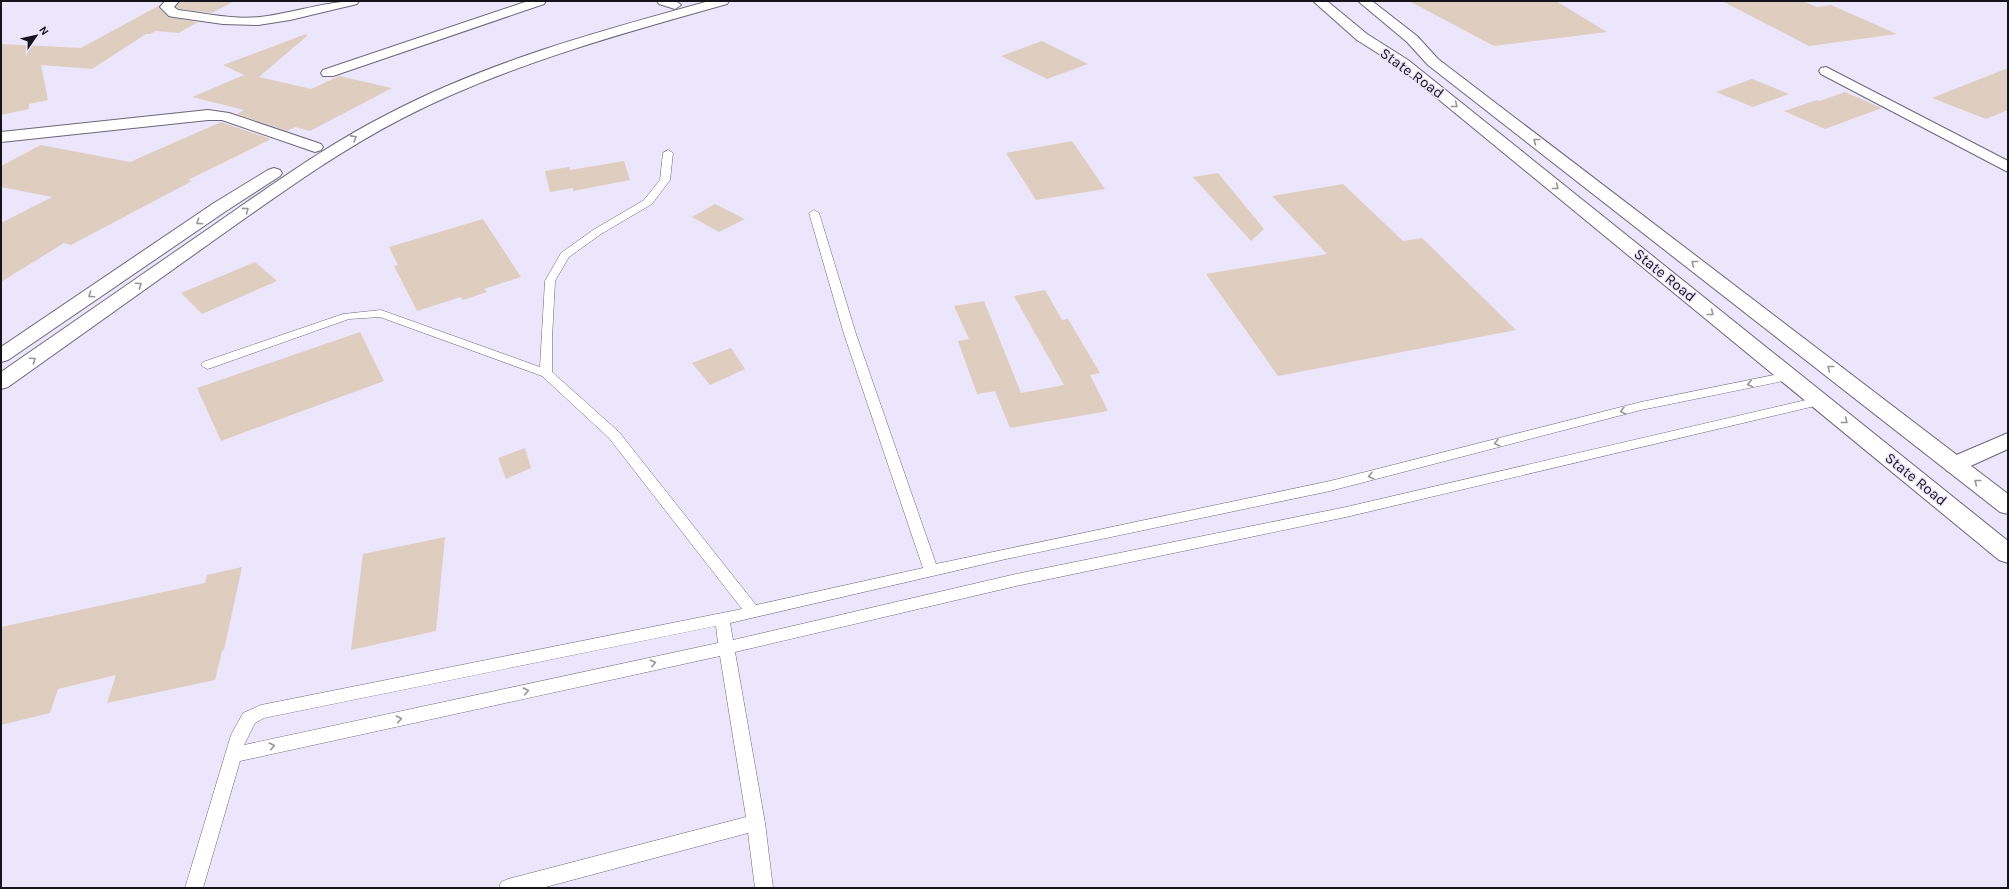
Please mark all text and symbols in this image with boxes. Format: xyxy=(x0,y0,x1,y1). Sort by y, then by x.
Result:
north arrow xyxy=(16,16,56,56)
text: N xyxy=(36,24,51,38)
street label: State Road xyxy=(1377,44,1447,102)
one-way arrow xyxy=(1451,100,1458,107)
one-way arrow xyxy=(350,136,357,143)
one-way arrow xyxy=(1533,138,1540,145)
one-way arrow xyxy=(1552,182,1559,189)
one-way arrow xyxy=(241,208,248,215)
one-way arrow xyxy=(196,217,203,225)
street label: State Road xyxy=(1630,245,1700,305)
one-way arrow xyxy=(1691,261,1698,268)
one-way arrow xyxy=(135,283,142,290)
one-way arrow xyxy=(89,290,96,297)
one-way arrow xyxy=(1707,309,1714,316)
one-way arrow xyxy=(29,357,36,364)
one-way arrow xyxy=(1827,365,1834,373)
one-way arrow xyxy=(1747,379,1753,387)
one-way arrow xyxy=(1620,406,1626,414)
one-way arrow xyxy=(1840,417,1847,424)
one-way arrow xyxy=(1494,438,1501,447)
street label: State Road xyxy=(1881,449,1951,509)
one-way arrow xyxy=(1368,471,1375,479)
one-way arrow xyxy=(1975,479,1982,486)
one-way arrow xyxy=(650,660,657,668)
one-way arrow xyxy=(523,688,529,696)
one-way arrow xyxy=(396,715,402,723)
one-way arrow xyxy=(269,743,275,751)

